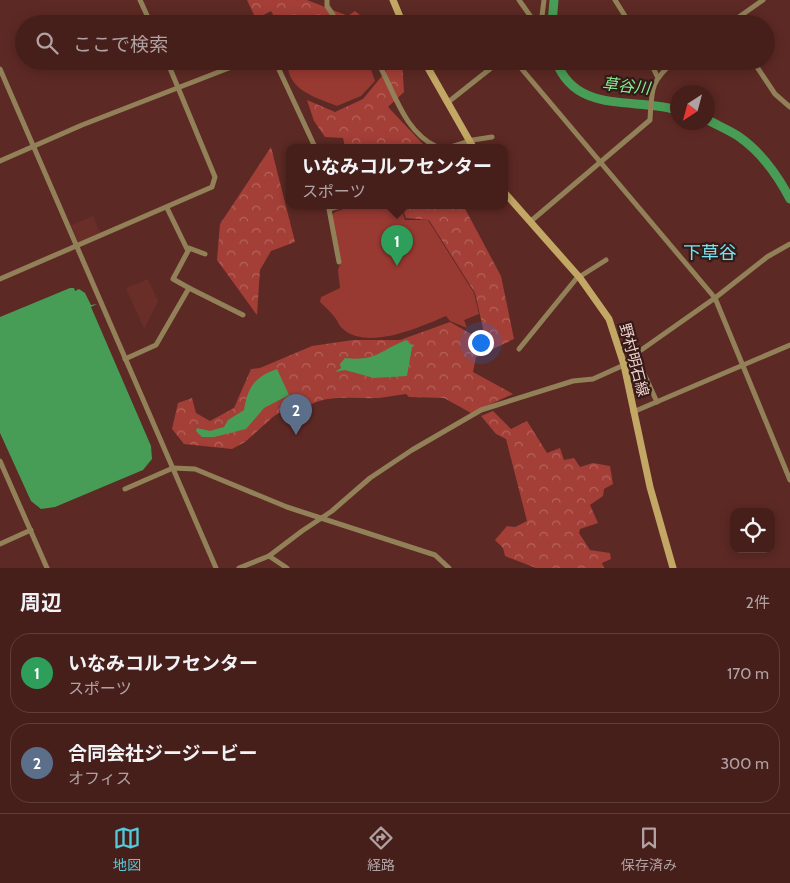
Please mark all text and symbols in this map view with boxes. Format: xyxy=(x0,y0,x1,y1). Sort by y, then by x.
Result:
search box xyxy=(15,15,775,70)
icon: search xyxy=(33,29,61,57)
text: ここで検索 xyxy=(73,33,168,56)
water label: 草谷川 xyxy=(601,74,653,98)
north arrow xyxy=(670,85,715,130)
popup xyxy=(286,144,508,209)
text: いなみコルフセンター xyxy=(302,155,492,178)
text: スポーツ xyxy=(302,182,366,201)
pin: 1 xyxy=(381,225,413,266)
district label: 下草谷 xyxy=(683,242,737,264)
street label: 野村明石線 xyxy=(616,321,652,399)
your location xyxy=(468,330,494,356)
pin: 2 xyxy=(280,394,312,435)
map controls xyxy=(730,508,775,553)
button: locate xyxy=(730,508,775,553)
text: 周辺 xyxy=(20,590,62,615)
text: 2件 xyxy=(746,593,770,612)
text: いなみコルフセンター xyxy=(68,652,258,675)
text: 1 xyxy=(34,664,40,683)
text: 170 m xyxy=(727,664,769,683)
text: スポーツ xyxy=(68,679,132,698)
text: 合同会社ジージービー xyxy=(68,742,258,765)
text: 2 xyxy=(33,754,41,773)
text: 300 m xyxy=(720,754,769,773)
text: オフィス xyxy=(68,769,132,788)
tab: 地図 xyxy=(113,824,141,874)
tab: 経路 xyxy=(367,824,395,874)
tab: 保存済み xyxy=(621,824,677,874)

